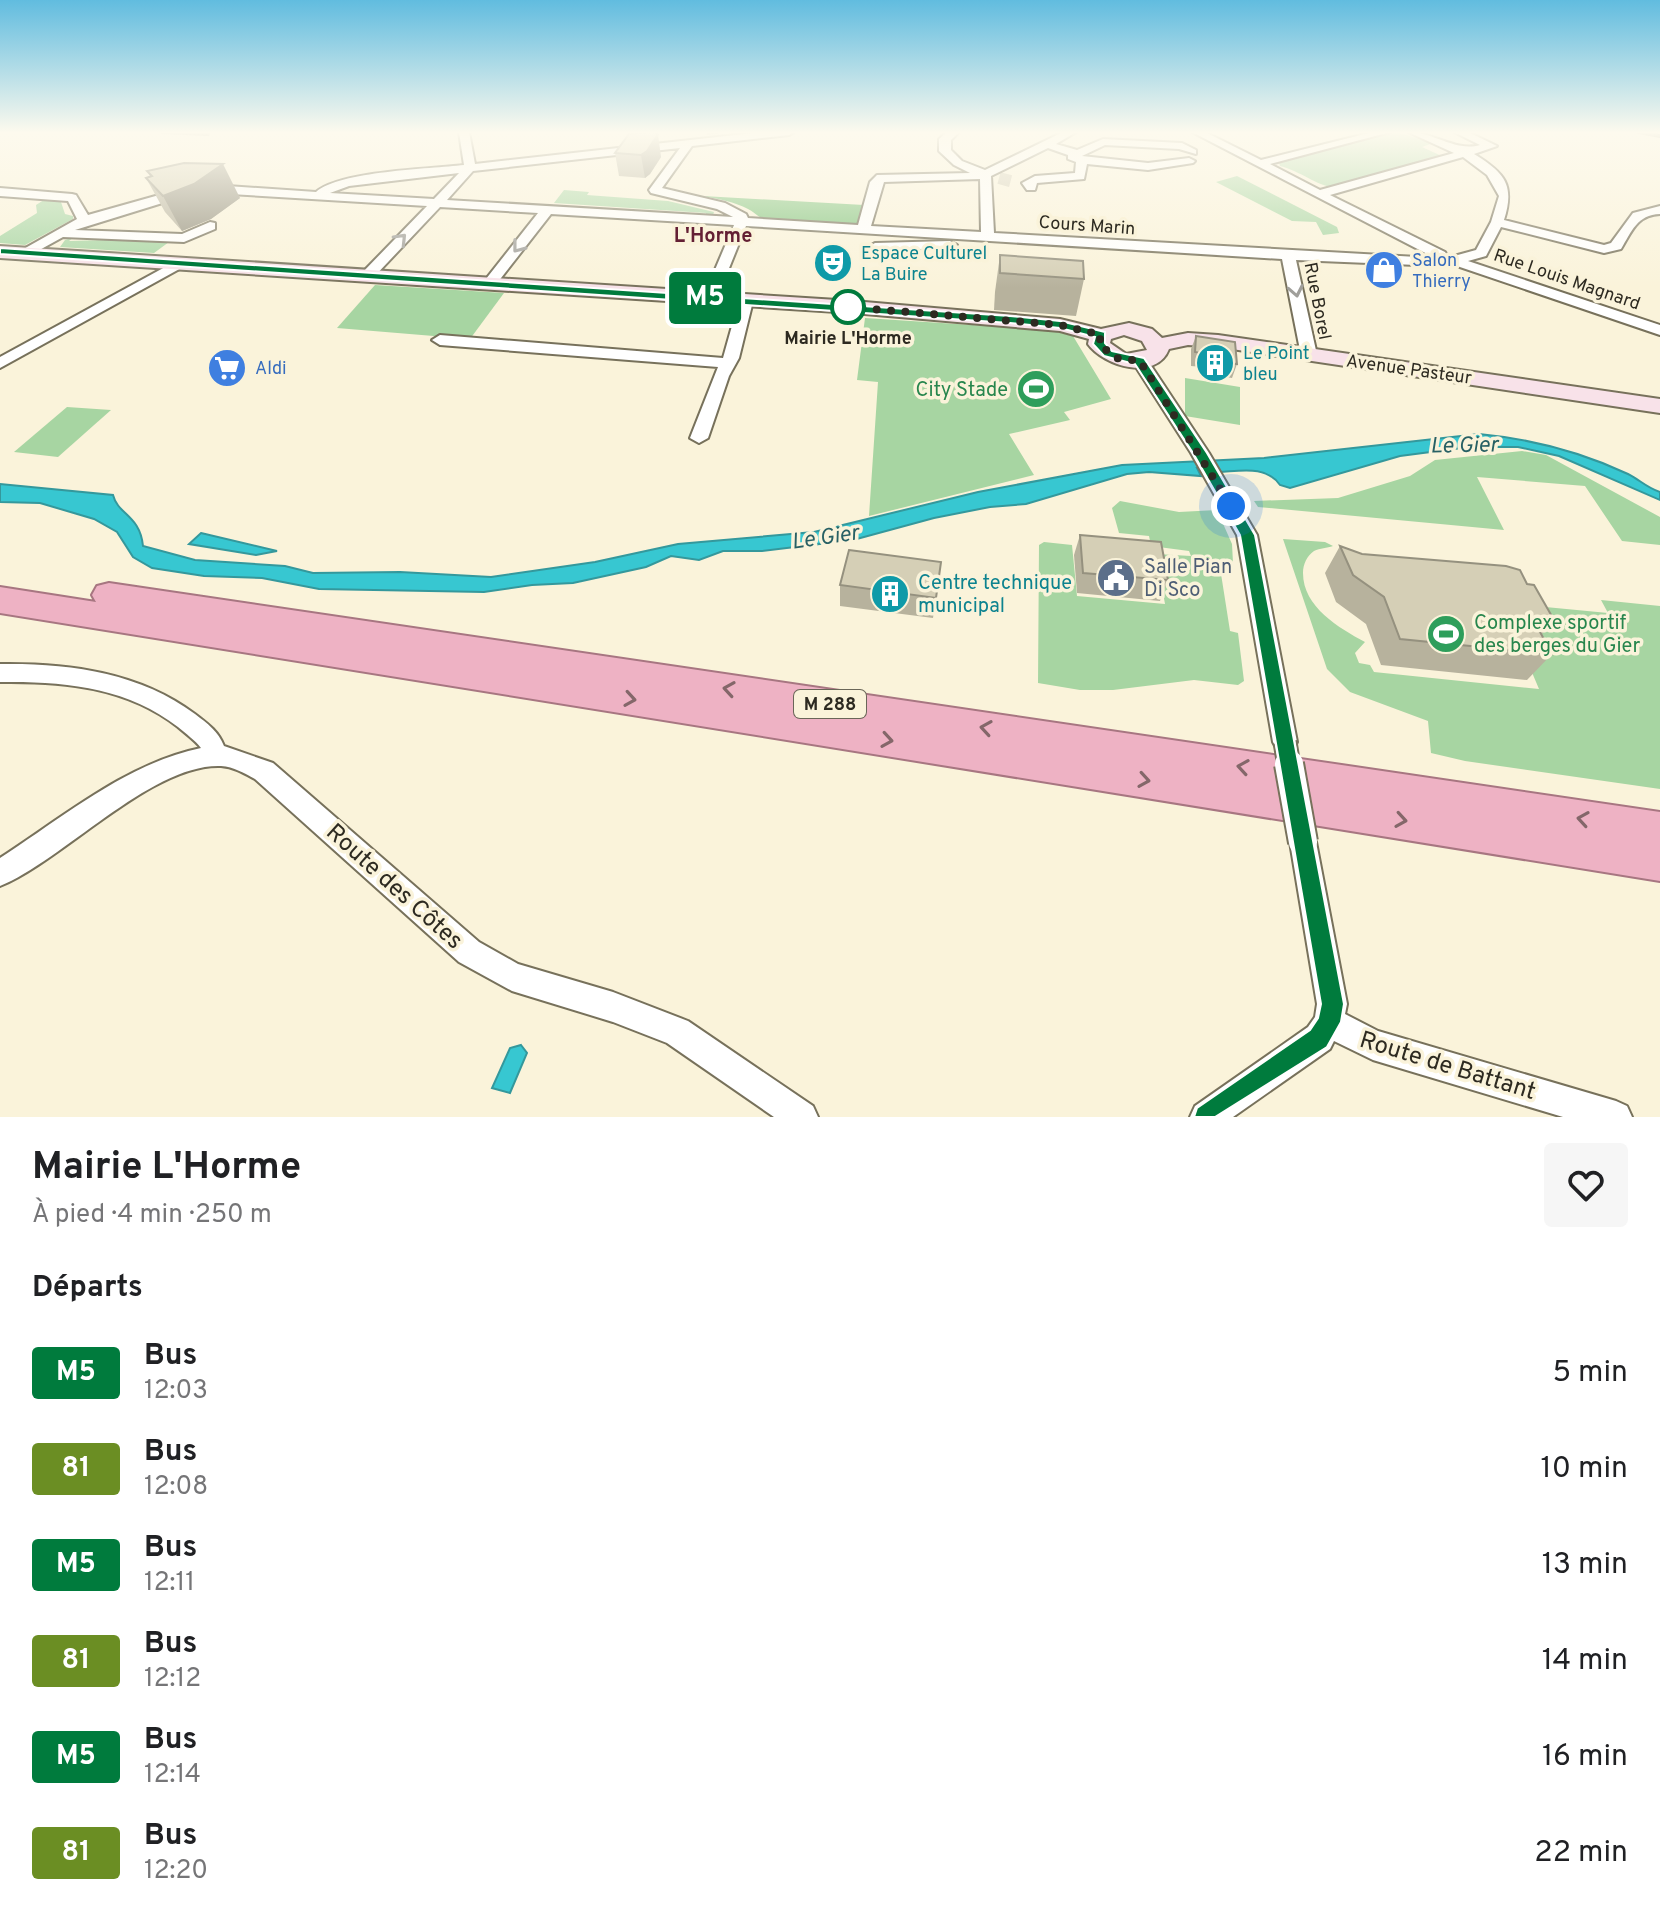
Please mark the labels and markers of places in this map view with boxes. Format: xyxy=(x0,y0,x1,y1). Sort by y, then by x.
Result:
theatre icon: Espace Culturel La Buire xyxy=(812,242,854,284)
place label: Espace Culturel La Buire xyxy=(861,243,987,287)
shop icon: Salon Thierry xyxy=(1363,249,1405,291)
place label: Salon Thierry xyxy=(1412,250,1471,294)
marker: Mairie L'Horme xyxy=(831,290,865,324)
place label: Mairie L'Horme xyxy=(784,328,912,351)
building icon: Le Point bleu xyxy=(1194,342,1236,384)
place label: Le Point bleu xyxy=(1243,343,1310,387)
supermarket icon: Aldi xyxy=(206,347,248,389)
place label: Aldi xyxy=(255,358,287,381)
sports icon: City Stade xyxy=(1015,368,1057,410)
place label: City Stade xyxy=(916,378,1008,404)
place label: Salle Pian Di Sco xyxy=(1144,555,1232,604)
public building icon: Salle Pian Di Sco xyxy=(1095,557,1137,599)
place label: Centre technique municipal xyxy=(918,571,1072,620)
building icon: Centre technique municipal xyxy=(869,573,911,615)
place label: Complexe sportif des berges du Gier xyxy=(1474,611,1640,660)
sports icon: Complexe sportif des berges du Gier xyxy=(1425,613,1467,655)

